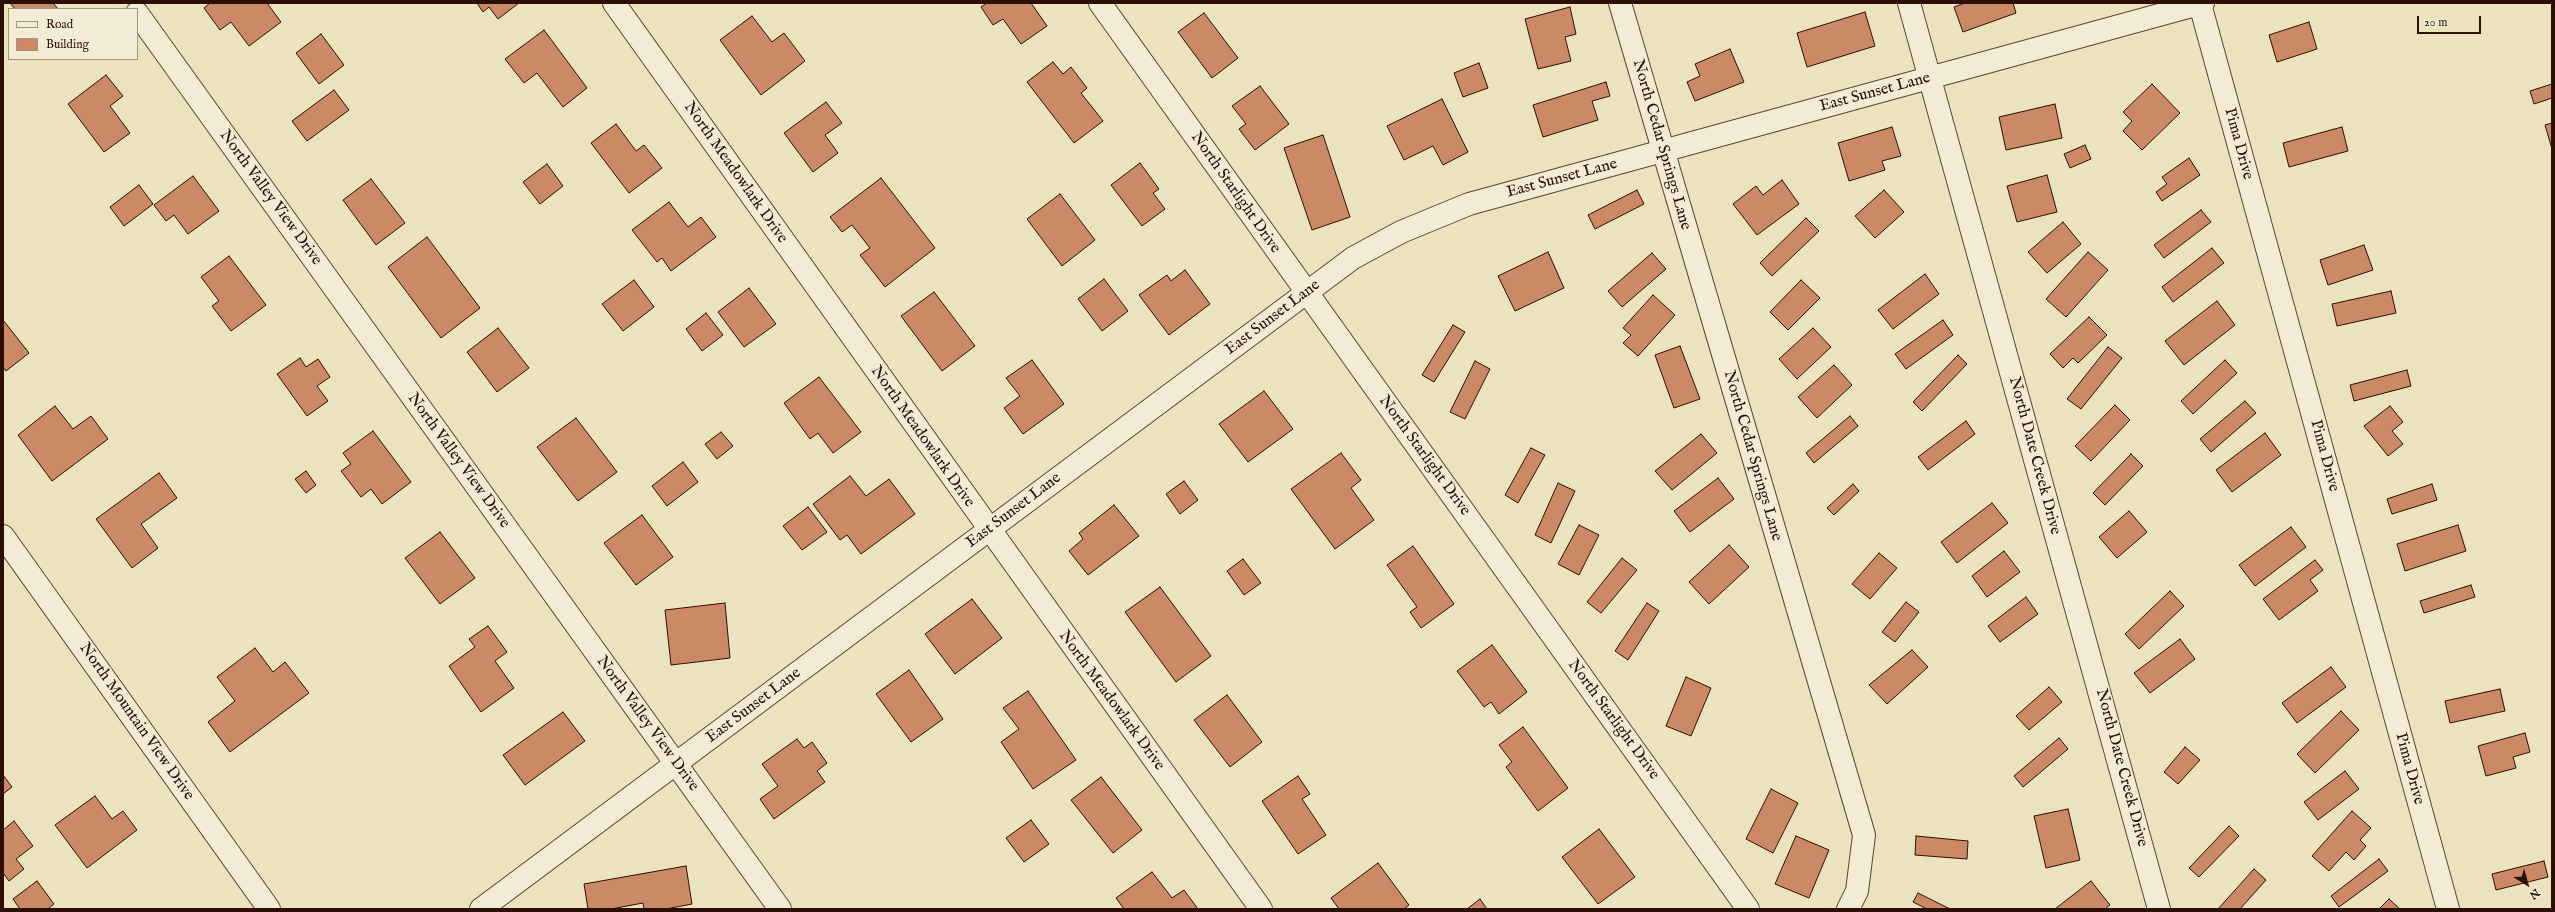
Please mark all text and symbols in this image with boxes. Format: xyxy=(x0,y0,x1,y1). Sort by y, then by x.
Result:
legend xyxy=(8,8,138,60)
scale bar xyxy=(2419,8,2483,34)
text: 20 m xyxy=(2424,15,2447,30)
text: Road xyxy=(46,17,73,32)
text: Building xyxy=(46,37,89,52)
street label: North Cedar Springs Lane xyxy=(1627,58,1695,232)
street label: East Sunset Lane xyxy=(1818,69,1932,117)
street label: North Meadowlark Drive xyxy=(679,99,791,247)
street label: Pima Drive xyxy=(2219,106,2257,182)
street label: North Valley View Drive xyxy=(215,127,325,269)
street label: North Starlight Drive xyxy=(1186,129,1284,257)
street label: East Sunset Lane xyxy=(1505,155,1619,203)
street label: East Sunset Lane xyxy=(1222,276,1324,360)
street label: North Meadowlark Drive xyxy=(866,363,978,511)
street label: North Cedar Springs Lane xyxy=(1718,369,1786,543)
street label: North Date Creek Drive xyxy=(2004,375,2064,537)
street label: North Valley View Drive xyxy=(403,390,513,532)
street label: North Starlight Drive xyxy=(1374,392,1474,520)
street label: Pima Drive xyxy=(2305,418,2343,494)
street label: East Sunset Lane xyxy=(963,469,1065,553)
street label: North Meadowlark Drive xyxy=(1054,627,1168,775)
street label: North Mountain View Drive xyxy=(74,640,198,804)
street label: North Valley View Drive xyxy=(592,653,702,795)
street label: North Starlight Drive xyxy=(1563,656,1663,784)
street label: East Sunset Lane xyxy=(703,664,805,748)
street label: North Date Creek Drive xyxy=(2091,687,2151,849)
street label: Pima Drive xyxy=(2390,731,2428,807)
north arrow xyxy=(2507,864,2547,904)
text: N xyxy=(2526,885,2542,902)

